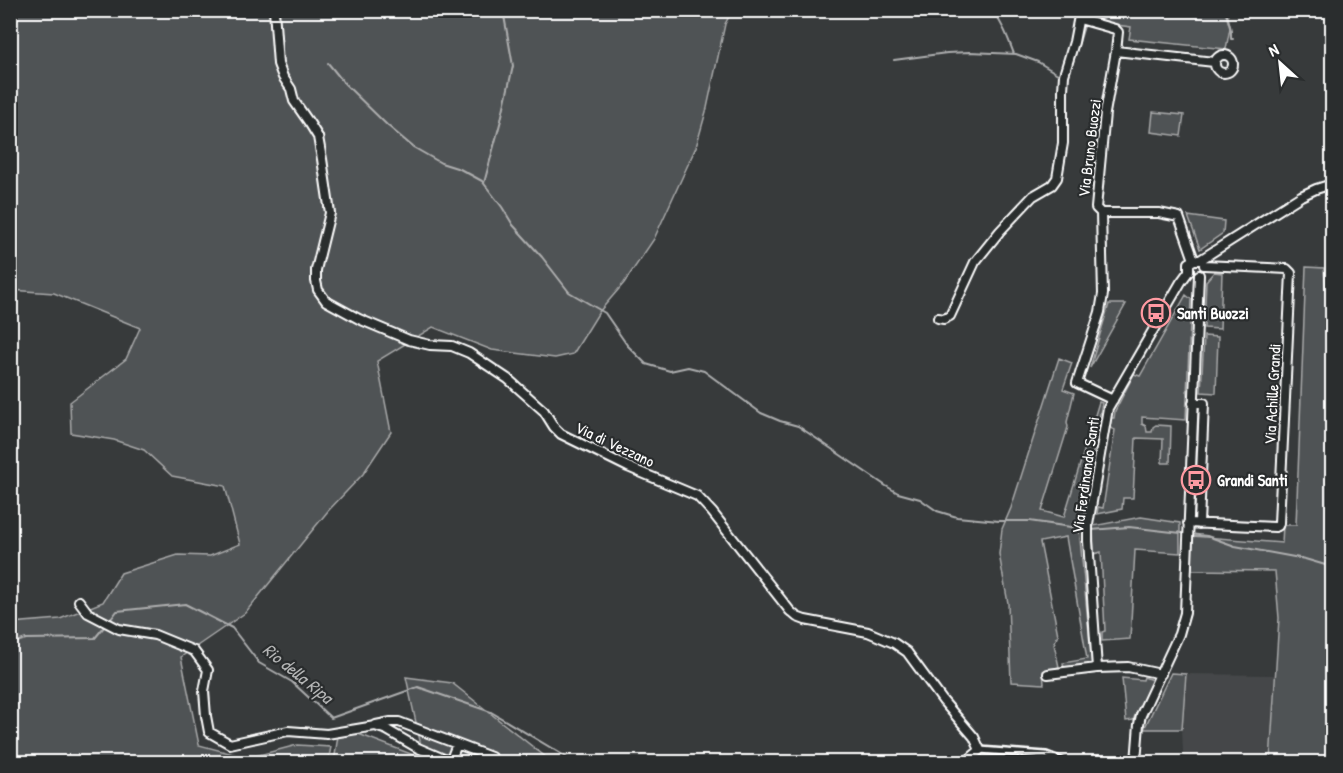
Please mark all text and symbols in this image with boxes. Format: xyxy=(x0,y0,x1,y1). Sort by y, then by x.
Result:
north arrow xyxy=(1250,33,1310,93)
text: N xyxy=(1264,38,1282,61)
street label: Via Bruno Buozzi xyxy=(1072,98,1106,198)
bus stop icon: Santi Buozzi xyxy=(1140,297,1172,329)
place label: Santi Buozzi xyxy=(1177,302,1249,324)
street label: Via Achille Grandi xyxy=(1258,343,1286,445)
street label: Via Ferdinando Santi xyxy=(1066,415,1104,535)
street label: Via di Vezzano xyxy=(572,416,659,472)
bus stop icon: Grandi Santi xyxy=(1180,464,1212,496)
place label: Grandi Santi xyxy=(1217,469,1288,491)
water label: Rio della Ripa xyxy=(258,637,340,710)

